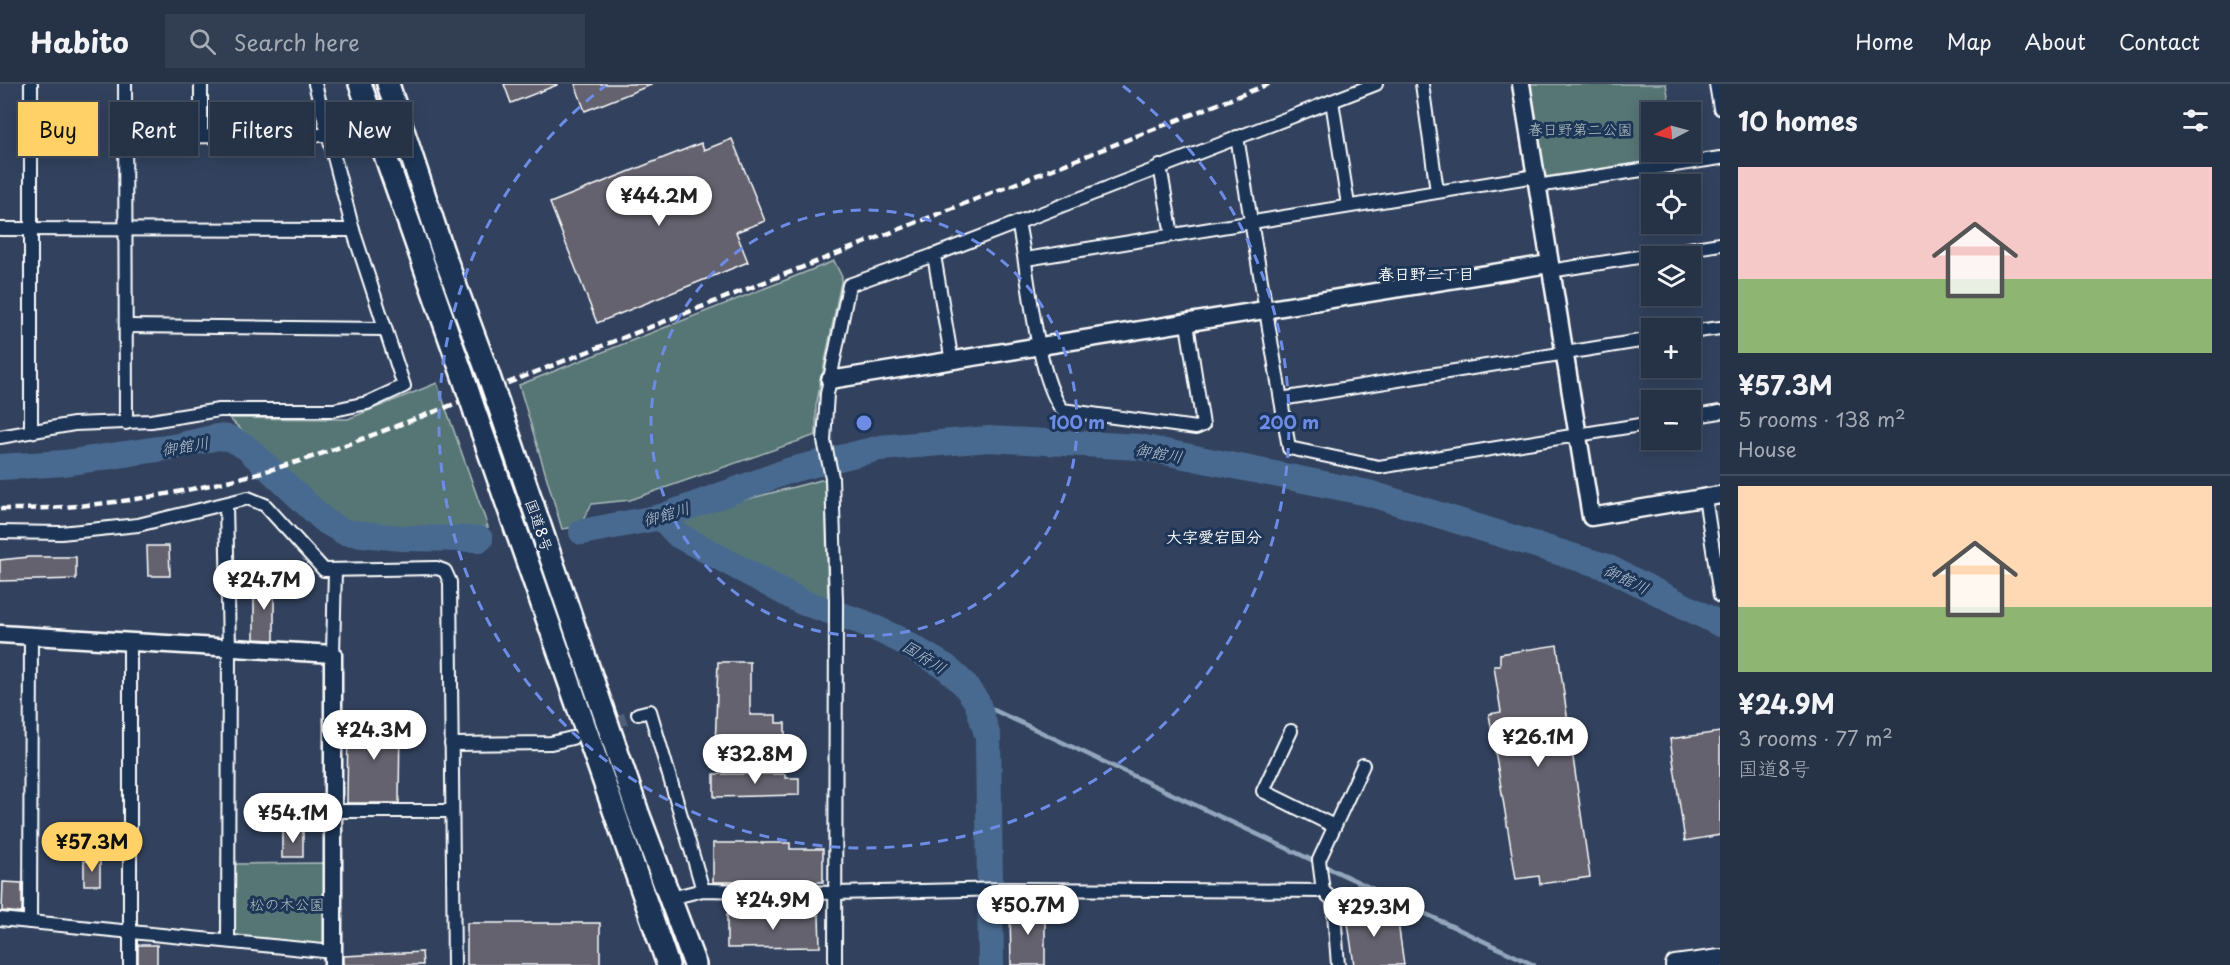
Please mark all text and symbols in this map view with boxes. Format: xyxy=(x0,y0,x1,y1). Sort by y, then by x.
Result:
search box xyxy=(165,14,585,68)
text: Habito xyxy=(30,20,129,63)
icon: search xyxy=(186,25,219,58)
text: Search here xyxy=(234,25,360,58)
text: Home xyxy=(1855,25,1914,57)
text: Map xyxy=(1947,25,1992,57)
text: About xyxy=(2025,25,2086,57)
text: Contact xyxy=(2119,25,2200,57)
text: 10 homes xyxy=(1738,101,1858,140)
chip: Buy xyxy=(18,102,98,156)
chip: Rent xyxy=(110,102,198,156)
chip: Filters xyxy=(210,102,314,156)
chip: New xyxy=(326,102,412,156)
north arrow xyxy=(1641,102,1701,162)
map controls xyxy=(1641,102,1701,450)
icon: filters xyxy=(2179,104,2212,137)
park label: 春日野第二公園 xyxy=(1527,117,1633,140)
button: locate xyxy=(1641,174,1701,234)
pin: ¥44.2M xyxy=(610,176,708,227)
text: ¥44.2M xyxy=(620,180,698,210)
icon: home xyxy=(1921,206,2029,314)
button: layers xyxy=(1641,246,1701,306)
district label: 春日野二丁目 xyxy=(1378,261,1474,285)
button: + xyxy=(1641,318,1701,378)
text: ¥57.3M xyxy=(1738,365,1833,404)
button: − xyxy=(1641,390,1701,450)
text: 5 rooms · 138 m² xyxy=(1738,404,1906,434)
text: 100 m xyxy=(1049,408,1105,435)
text: 200 m xyxy=(1259,408,1319,435)
centre of rings xyxy=(854,413,874,433)
water label: 御館川 xyxy=(159,429,211,461)
text: House xyxy=(1738,434,1797,464)
water label: 御館川 xyxy=(1133,436,1185,468)
water label: 御館川 xyxy=(640,495,692,531)
street label: 国道8号 xyxy=(520,496,560,554)
district label: 大字愛宕国分 xyxy=(1166,524,1262,548)
icon: home xyxy=(1921,525,2029,633)
water label: 御館川 xyxy=(1600,557,1654,599)
pin: ¥24.7M xyxy=(215,560,313,611)
text: ¥24.7M xyxy=(227,564,301,594)
water label: 国府川 xyxy=(898,633,952,679)
text: ¥24.9M xyxy=(1738,684,1835,723)
pin: ¥24.3M xyxy=(325,710,423,761)
text: ¥24.3M xyxy=(336,714,412,744)
pin: ¥26.1M xyxy=(1489,717,1587,768)
text: ¥26.1M xyxy=(1502,721,1574,751)
text: 3 rooms · 77 m² xyxy=(1738,723,1893,753)
pin: ¥32.8M xyxy=(706,734,804,785)
text: ¥32.8M xyxy=(717,738,793,768)
text: 国道8号 xyxy=(1738,753,1811,783)
pin: ¥54.1M xyxy=(244,793,342,844)
text: ¥54.1M xyxy=(257,797,329,827)
pin: ¥57.3M xyxy=(43,822,141,873)
text: ¥57.3M xyxy=(56,826,128,856)
pin: ¥24.9M xyxy=(724,880,822,931)
text: ¥24.9M xyxy=(736,884,810,914)
pin: ¥50.7M xyxy=(979,885,1077,936)
pin: ¥29.3M xyxy=(1325,887,1423,938)
text: ¥50.7M xyxy=(991,889,1065,919)
text: ¥29.3M xyxy=(1338,891,1410,921)
park label: 松の木公園 xyxy=(249,892,325,915)

